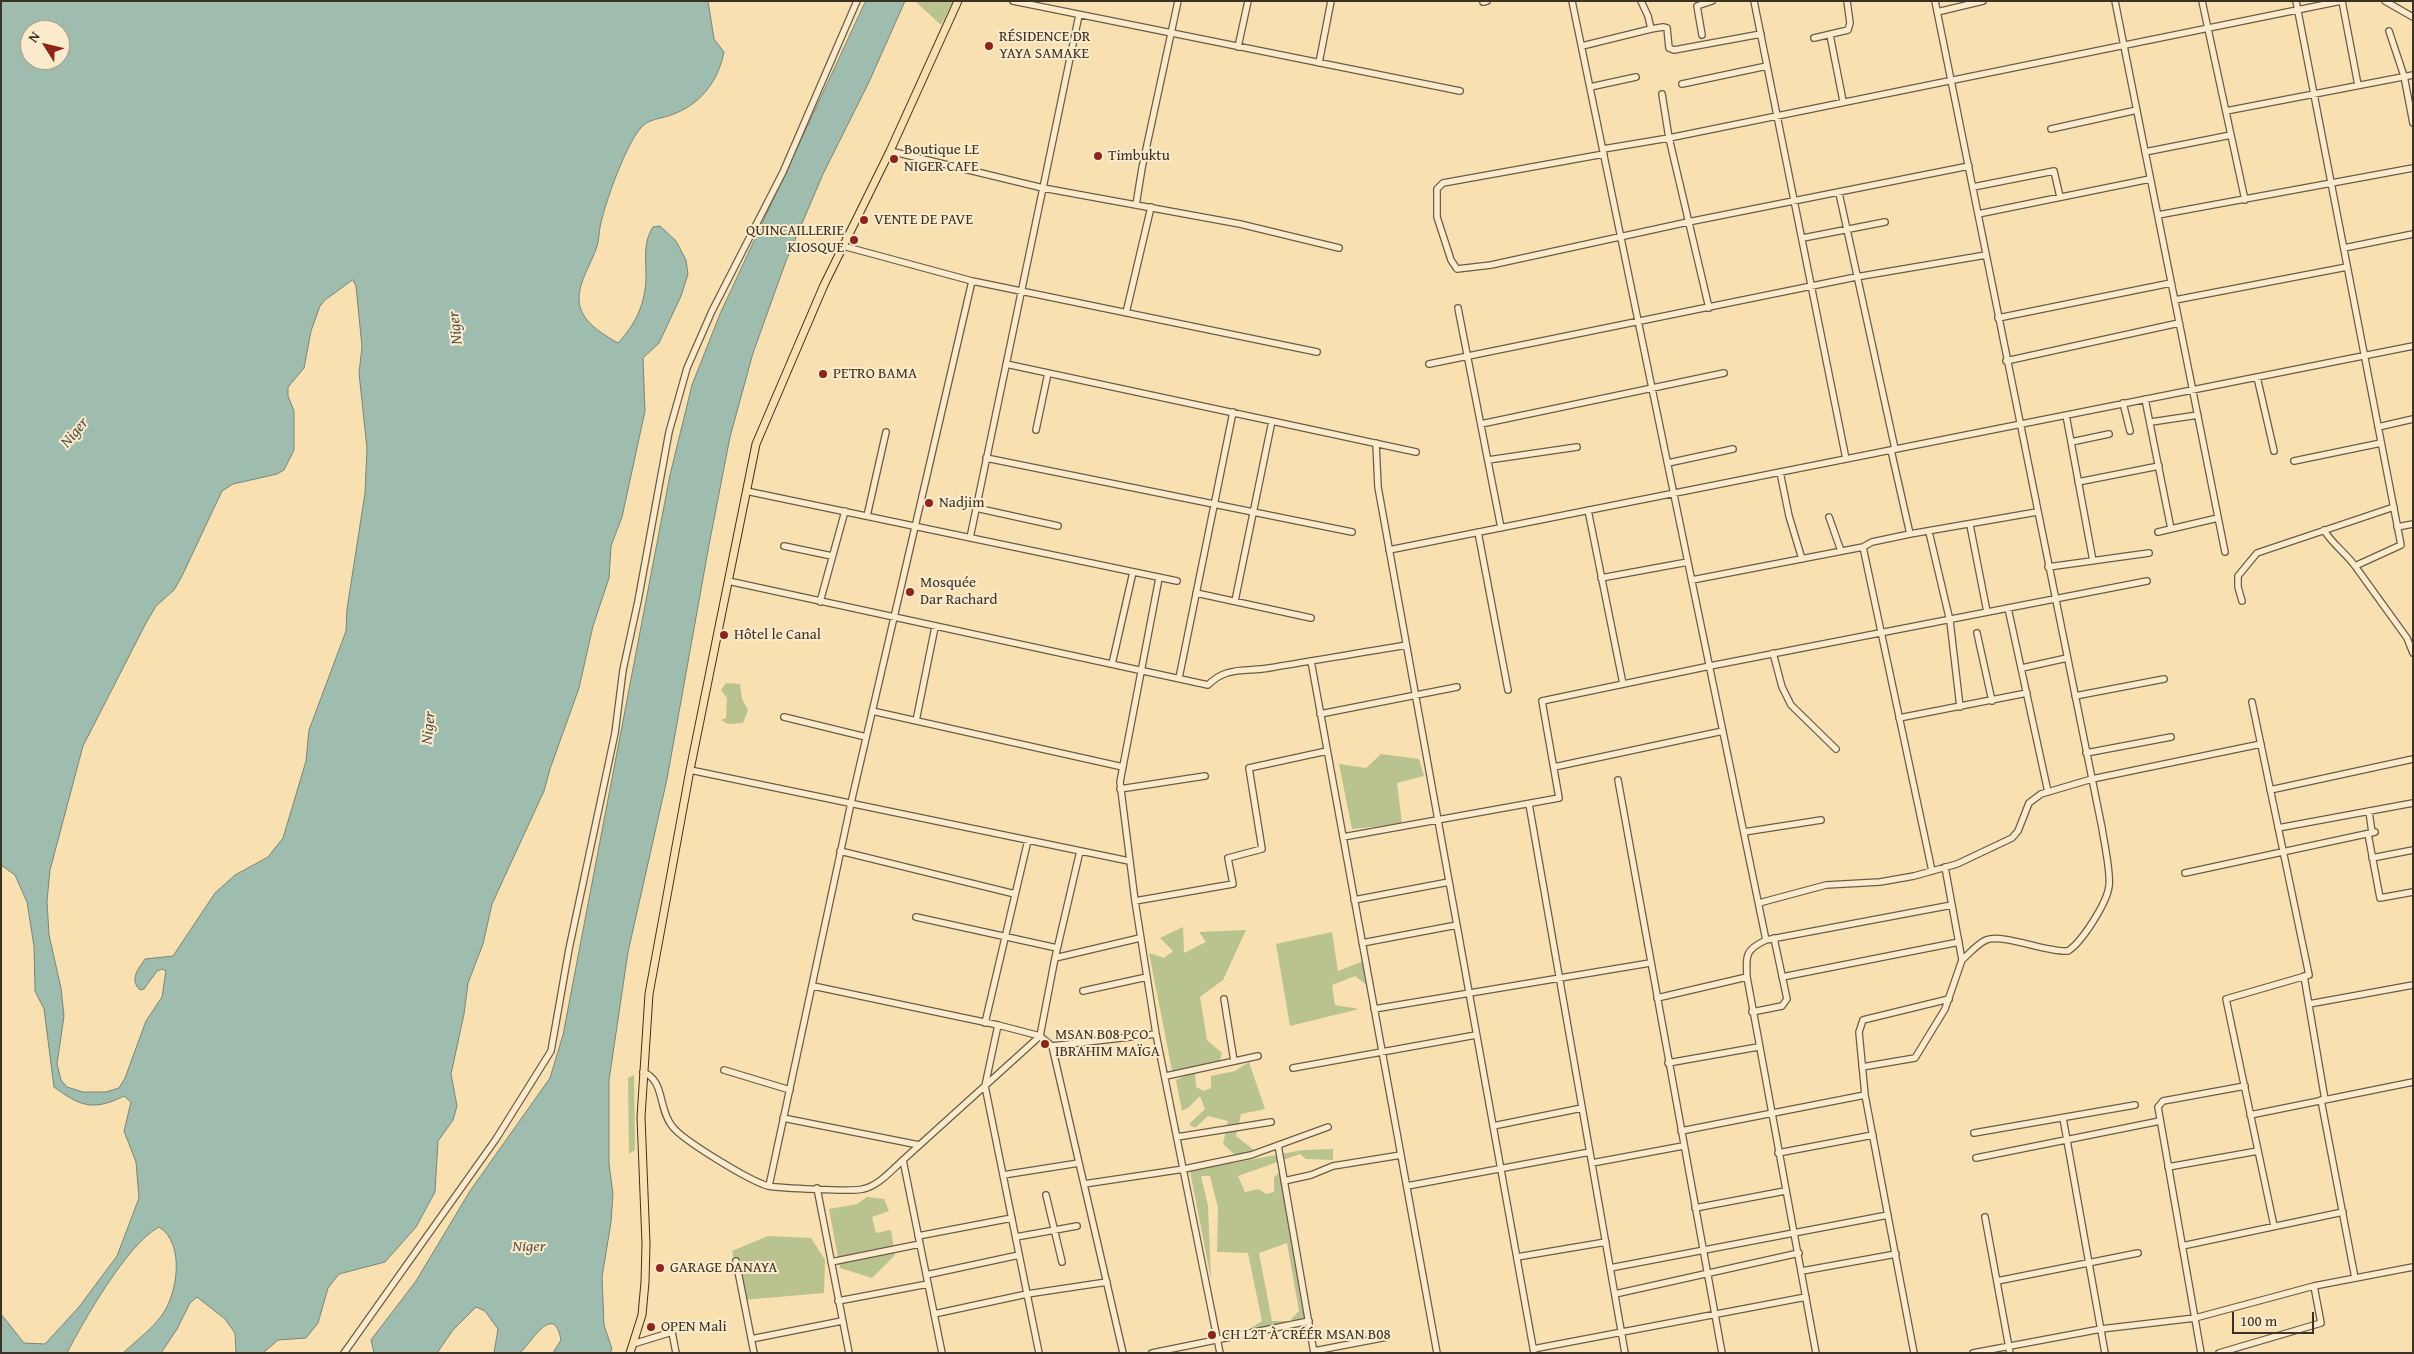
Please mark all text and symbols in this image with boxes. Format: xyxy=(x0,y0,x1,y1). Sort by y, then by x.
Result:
north arrow xyxy=(20,20,70,70)
text: N xyxy=(23,27,45,46)
place label: RÉSIDENCE DR YAYA SAMAKE xyxy=(999,28,1090,63)
marker: RÉSIDENCE DR YAYA SAMAKE xyxy=(983,40,995,52)
place label: Boutique LE NIGER CAFE xyxy=(904,141,979,176)
place label: Timbuktu xyxy=(1108,147,1170,165)
marker: Timbuktu xyxy=(1092,150,1104,162)
marker: Boutique LE NIGER CAFE xyxy=(888,153,900,165)
place label: VENTE DE PAVE xyxy=(874,211,973,229)
marker: VENTE DE PAVE xyxy=(858,214,870,226)
place label: QUINCAILLERIE KIOSQUE xyxy=(746,222,844,257)
marker: QUINCAILLERIE KIOSQUE xyxy=(848,234,860,246)
water label: Niger xyxy=(445,310,467,346)
place label: PETRO BAMA xyxy=(833,365,917,383)
marker: PETRO BAMA xyxy=(817,368,829,380)
water label: Niger xyxy=(57,414,93,452)
place label: Nadjim xyxy=(939,494,984,512)
marker: Nadjim xyxy=(923,497,935,509)
place label: Mosquée Dar Rachard xyxy=(920,574,997,609)
marker: Mosquée Dar Rachard xyxy=(904,586,916,598)
place label: Hôtel le Canal xyxy=(734,626,821,644)
marker: Hôtel le Canal xyxy=(718,629,730,641)
water label: Niger xyxy=(418,710,440,746)
place label: MSAN B08 PCO IBRAHIM MAÏGA xyxy=(1055,1026,1160,1061)
marker: MSAN B08 PCO IBRAHIM MAÏGA xyxy=(1039,1038,1051,1050)
water label: Niger xyxy=(512,1237,546,1257)
place label: GARAGE DANAYA xyxy=(670,1259,777,1277)
marker: GARAGE DANAYA xyxy=(654,1262,666,1274)
scale bar xyxy=(2234,1302,2316,1334)
text: 100 m xyxy=(2240,1310,2277,1331)
place label: OPEN Mali xyxy=(661,1318,727,1336)
marker: OPEN Mali xyxy=(645,1321,657,1333)
place label: CH L2T À CRÉÉR MSAN B08 xyxy=(1222,1326,1391,1344)
marker: CH L2T À CRÉÉR MSAN B08 xyxy=(1206,1329,1218,1341)

